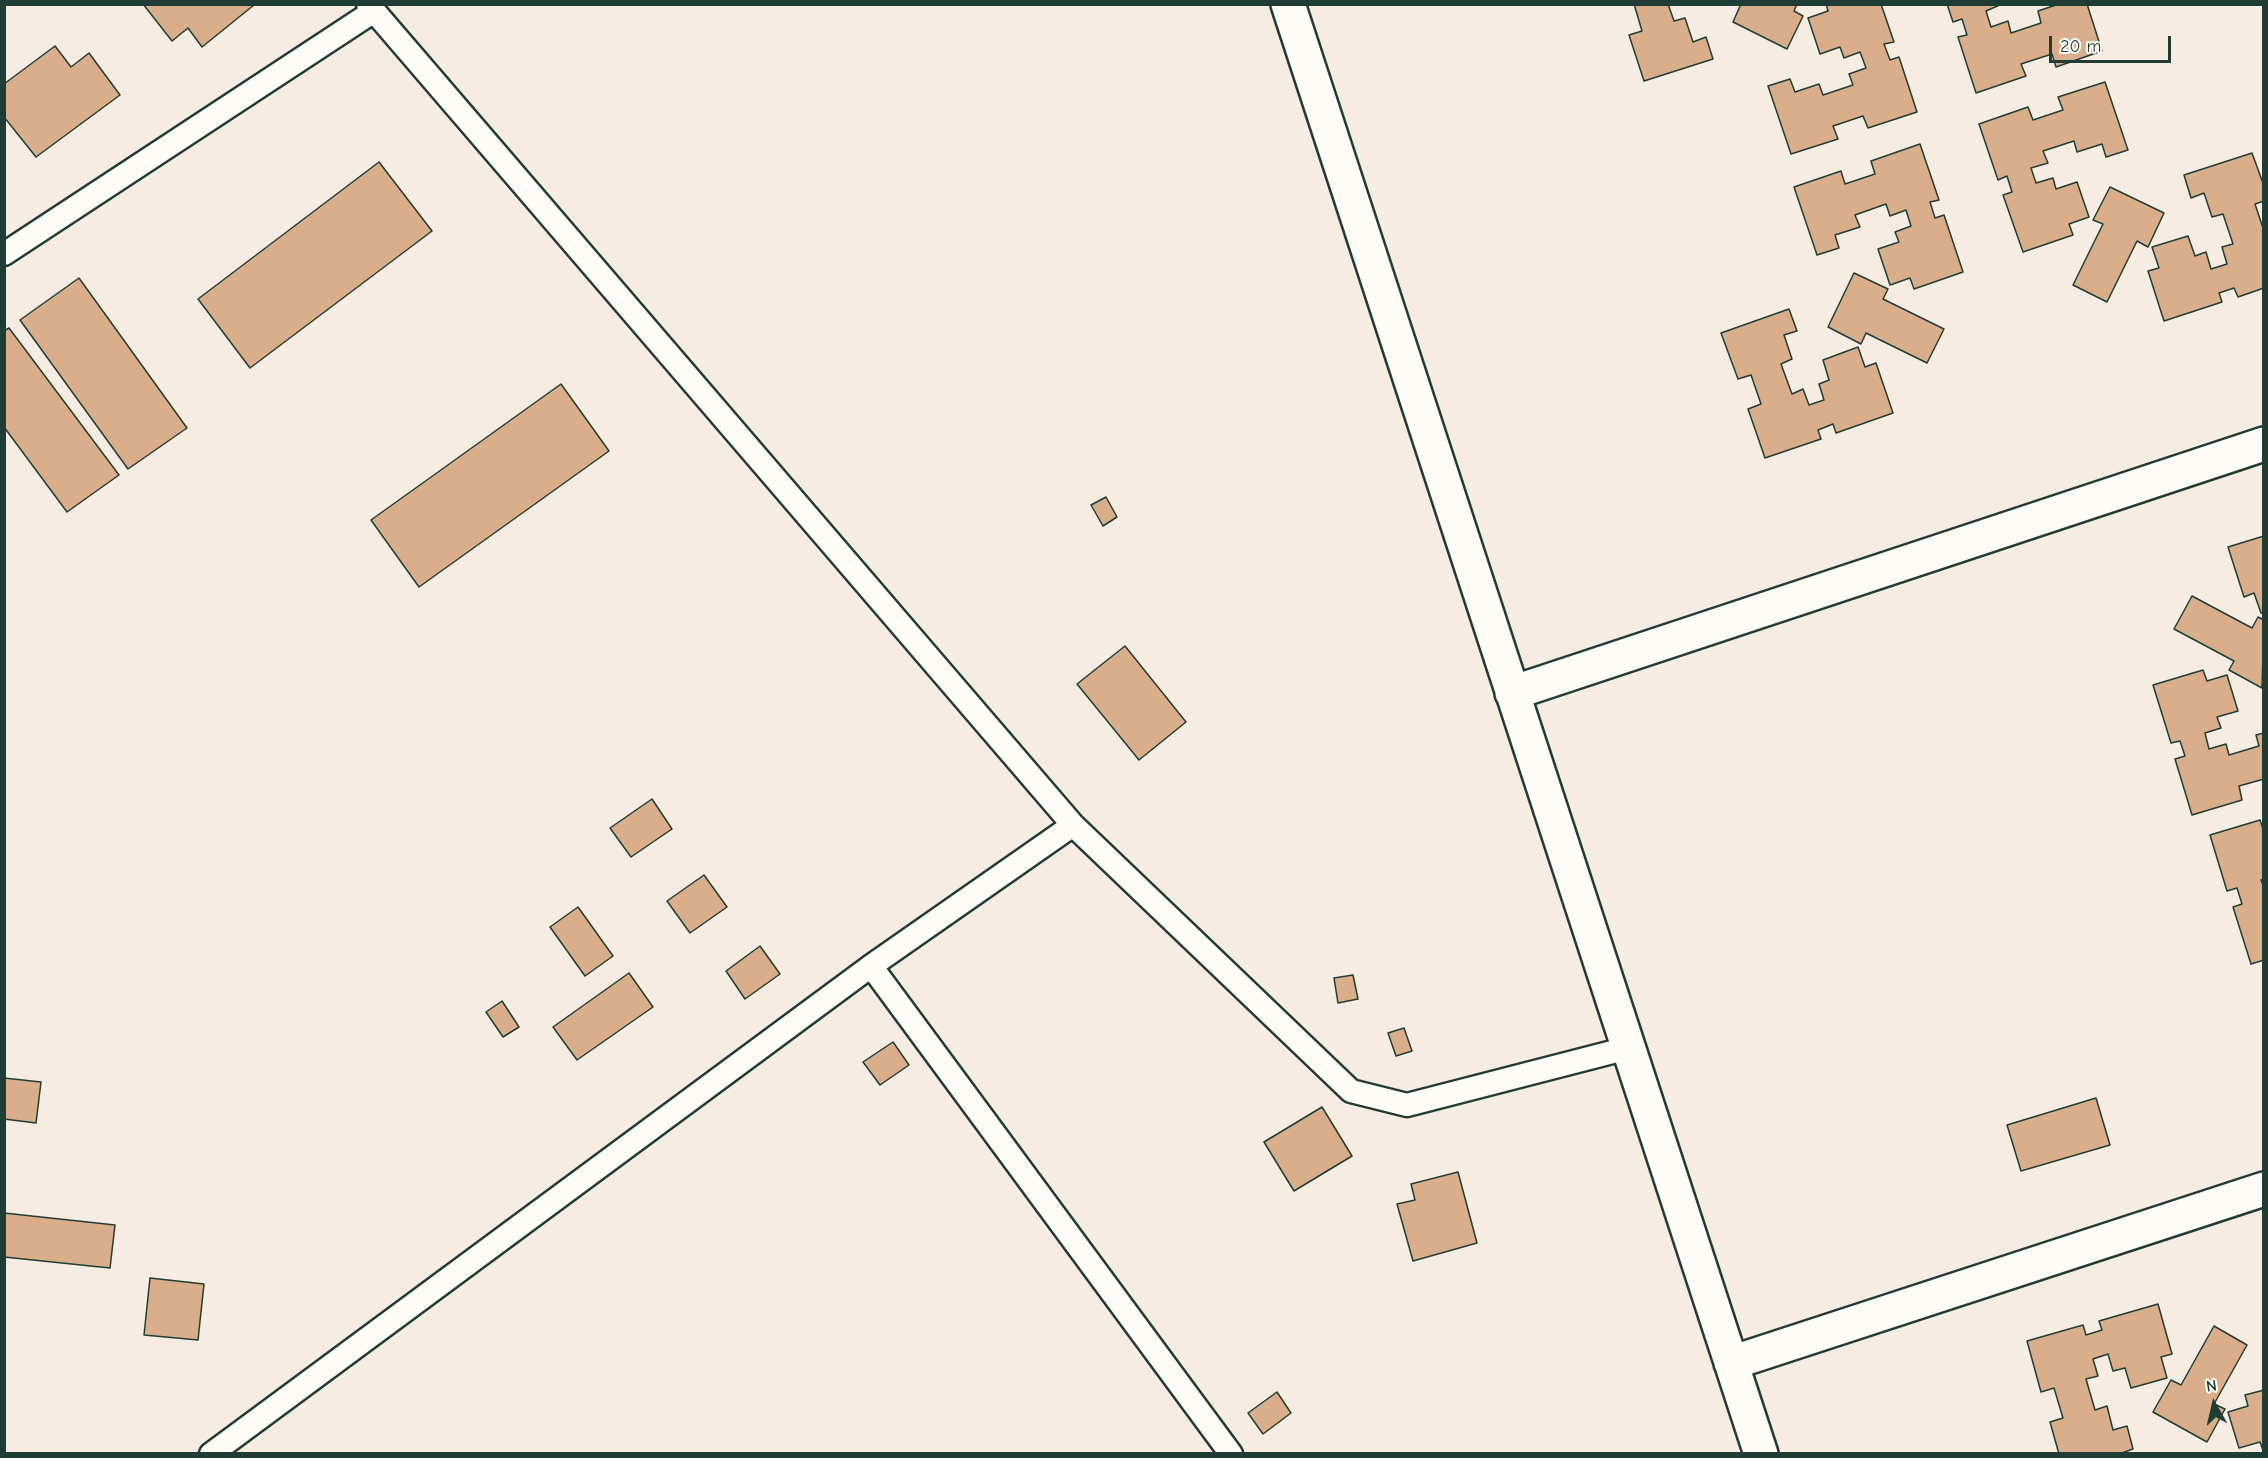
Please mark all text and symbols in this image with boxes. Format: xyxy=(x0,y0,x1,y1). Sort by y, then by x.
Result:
scale bar xyxy=(2052,24,2174,62)
text: 20 m xyxy=(2060,36,2101,57)
north arrow xyxy=(2184,1374,2244,1434)
text: N xyxy=(2205,1377,2218,1396)

